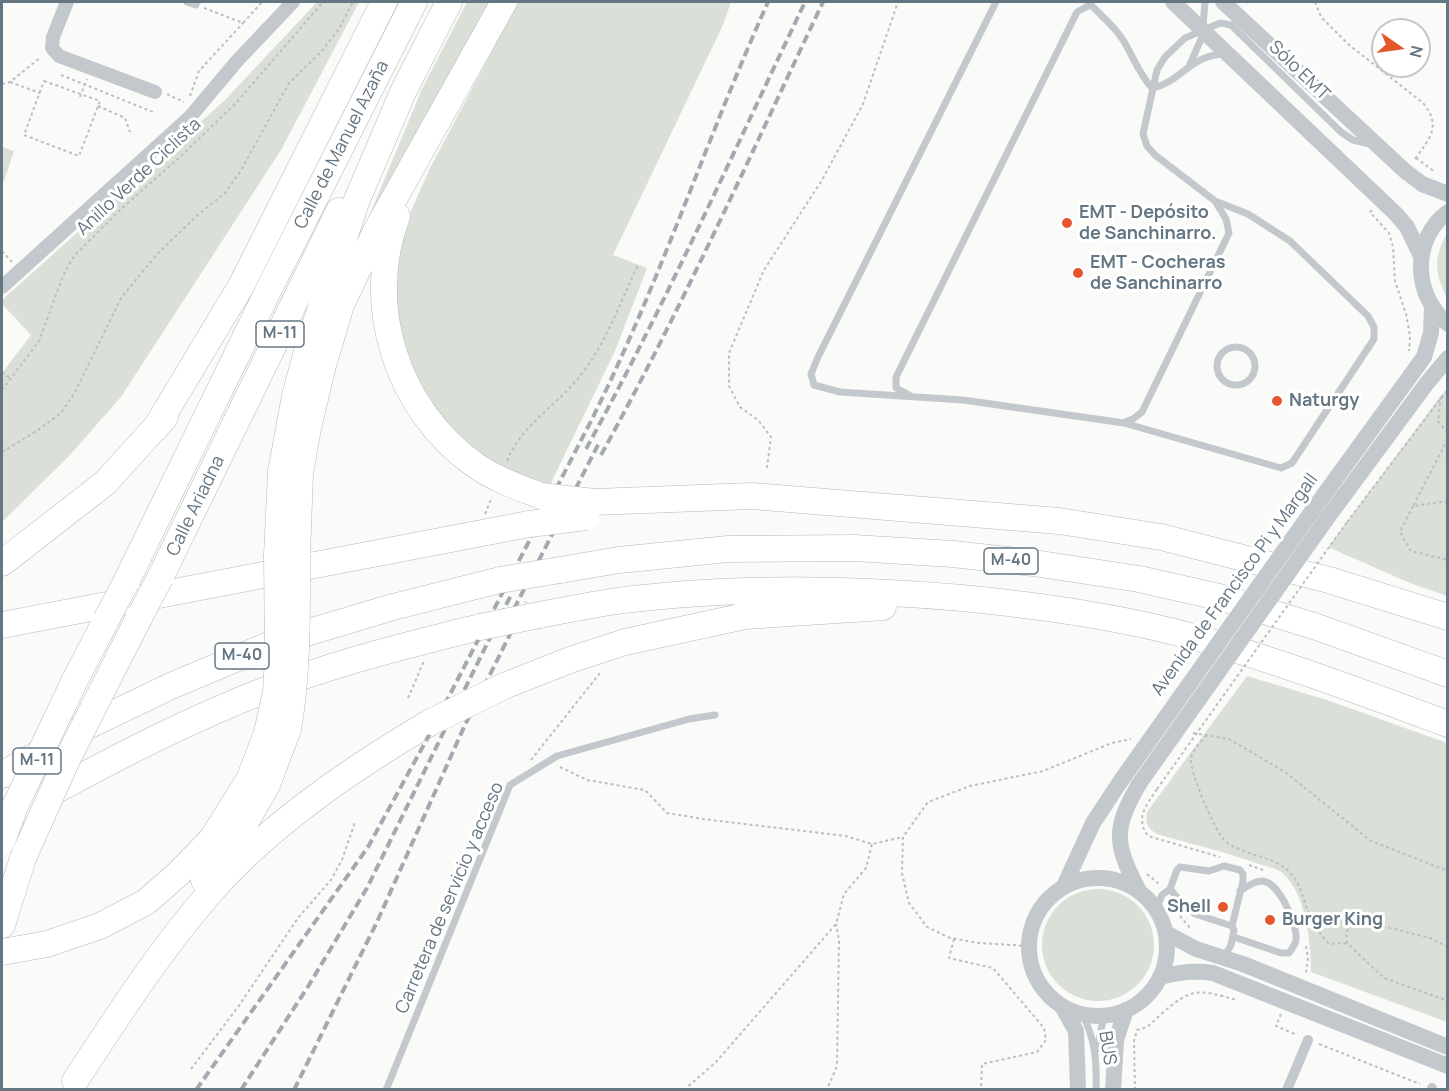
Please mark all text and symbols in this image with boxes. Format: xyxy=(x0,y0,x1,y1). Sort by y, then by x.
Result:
north arrow xyxy=(1371,18,1431,78)
street label: Sólo EMT xyxy=(1264,37,1334,105)
text: N xyxy=(1405,44,1429,60)
street label: Calle de Manuel Azaña xyxy=(290,57,394,233)
street label: Anillo Verde Ciclista xyxy=(72,114,206,240)
place label: EMT - Depósito de Sanchinarro. xyxy=(1079,202,1217,244)
marker: EMT - Depósito de Sanchinarro. xyxy=(1060,216,1074,230)
place label: EMT - Cocheras de Sanchinarro xyxy=(1090,252,1226,294)
marker: EMT - Cocheras de Sanchinarro xyxy=(1071,266,1085,280)
road number: M-11 xyxy=(256,321,304,347)
place label: Naturgy xyxy=(1289,390,1359,412)
marker: Naturgy xyxy=(1270,394,1284,408)
street label: Calle Ariadna xyxy=(162,452,230,560)
street label: Avenida de Francisco Pi y Margall xyxy=(1147,470,1323,700)
road number: M-40 xyxy=(984,548,1038,574)
road number: M-40 xyxy=(215,643,269,669)
road number: M-11 xyxy=(13,748,61,774)
street label: Carretera de servicio y acceso xyxy=(391,779,509,1017)
place label: Shell xyxy=(1167,896,1211,918)
marker: Shell xyxy=(1216,900,1230,914)
place label: Burger King xyxy=(1282,909,1383,931)
marker: Burger King xyxy=(1263,913,1277,927)
street label: BUS xyxy=(1094,1029,1120,1067)

